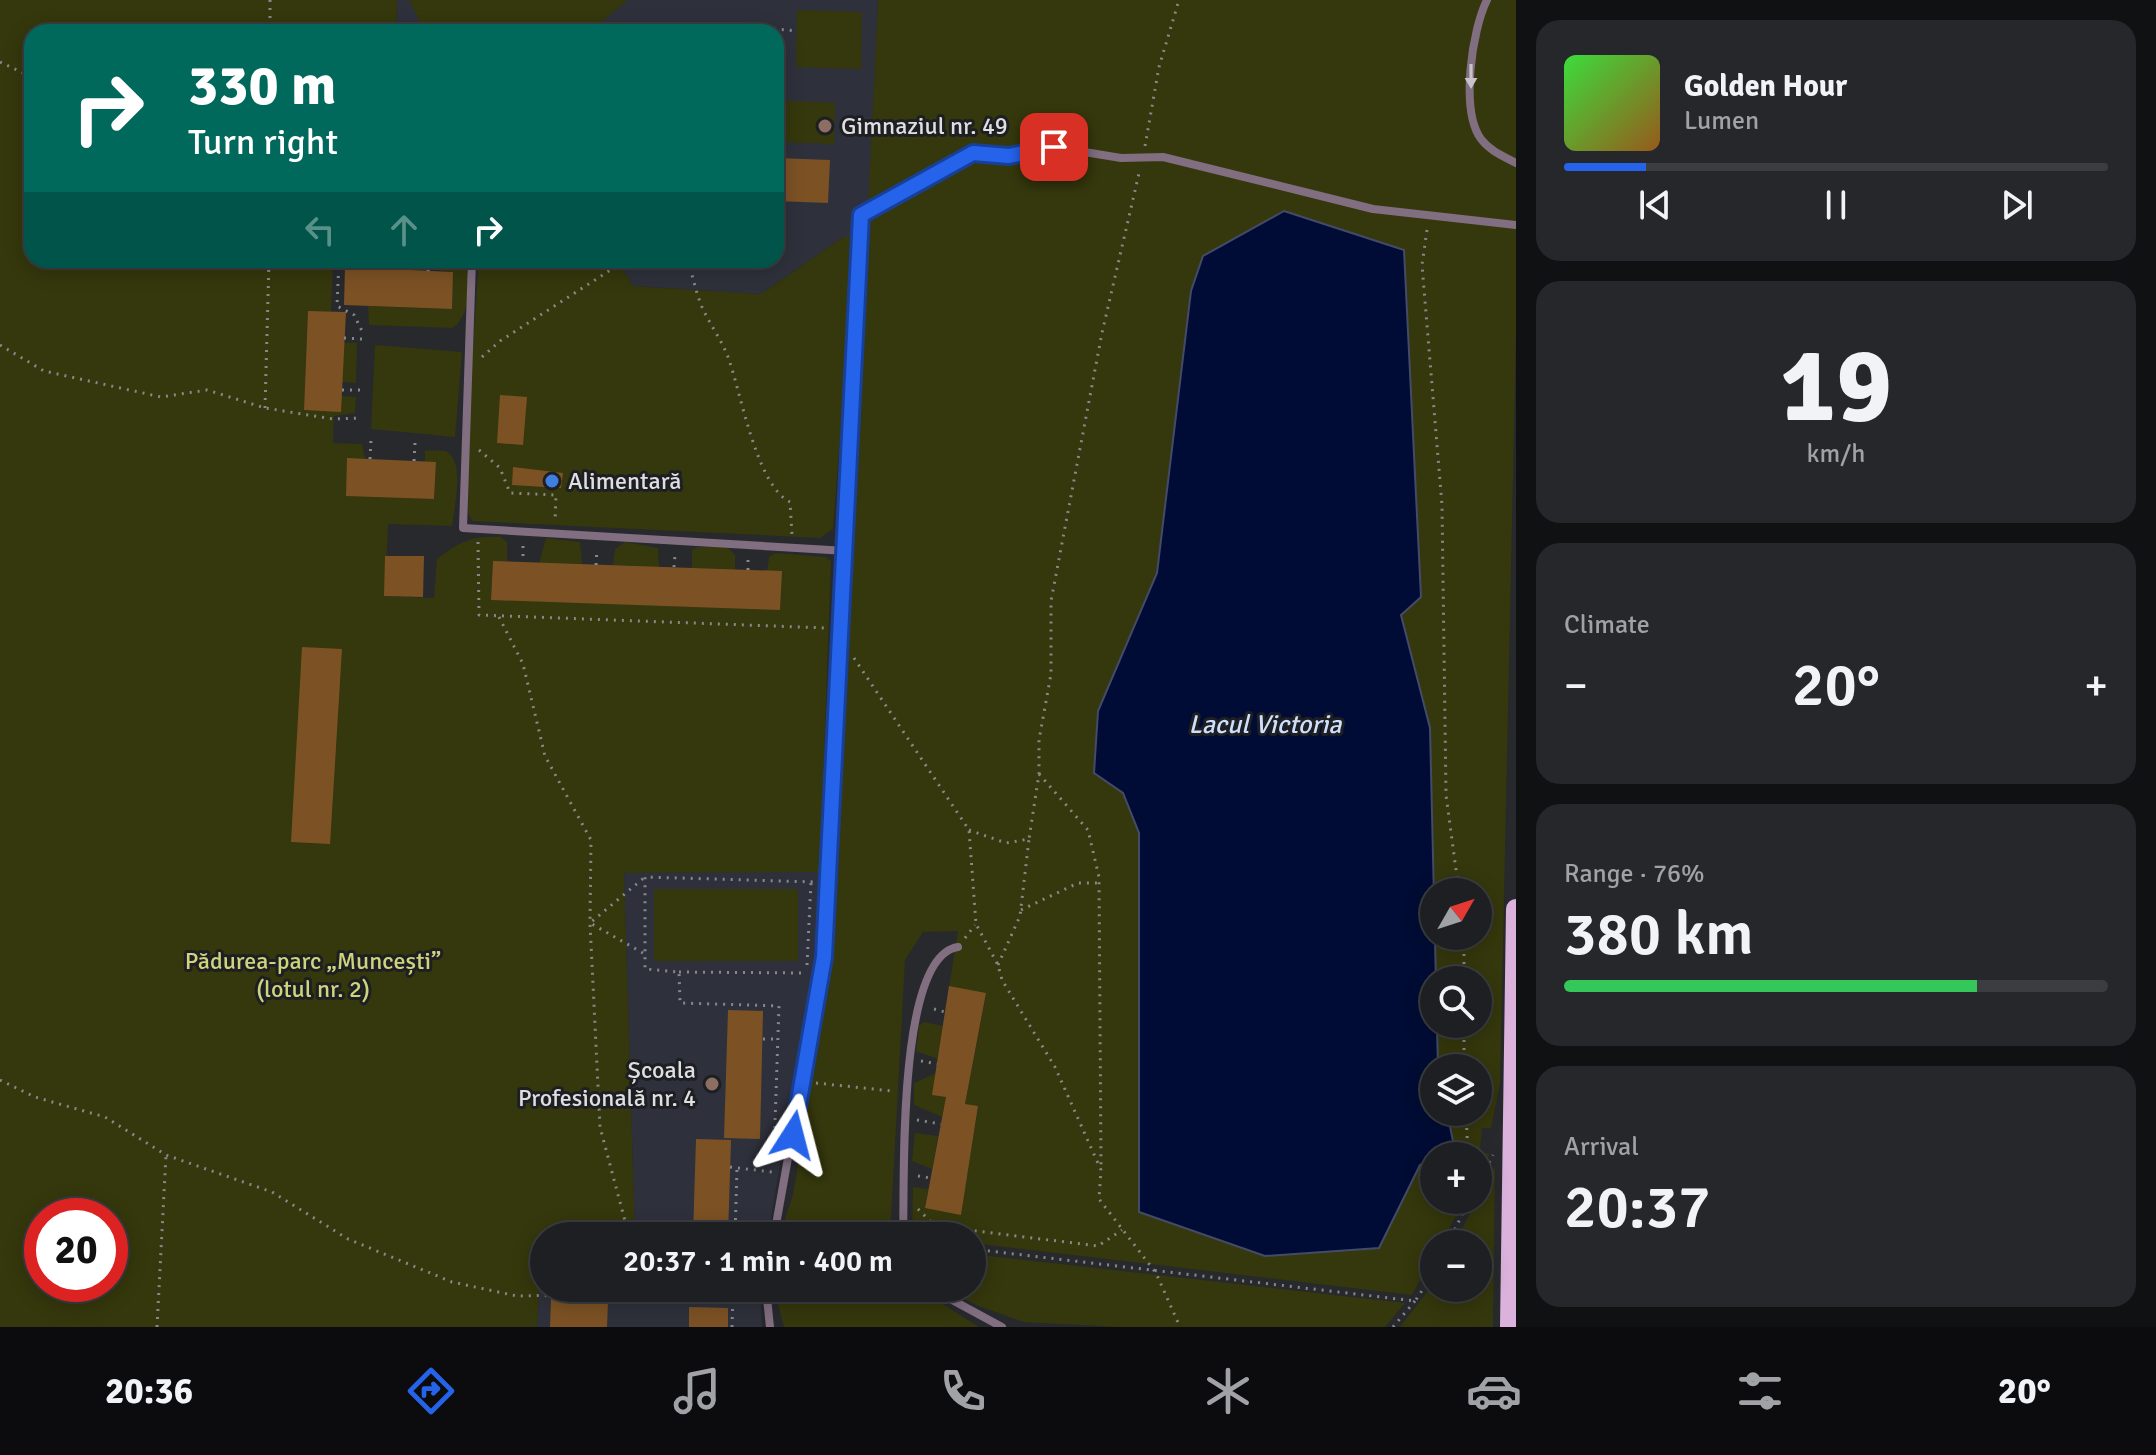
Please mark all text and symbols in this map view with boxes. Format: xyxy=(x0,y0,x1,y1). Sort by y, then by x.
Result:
text: 330 m xyxy=(188,51,336,120)
icon: right xyxy=(56,56,160,160)
one-way arrow xyxy=(1465,64,1478,89)
text: Golden Hour xyxy=(1684,68,1847,105)
text: Lumen xyxy=(1684,105,1759,137)
place label: Gimnaziul nr. 49 xyxy=(841,111,1008,141)
pin xyxy=(1020,113,1088,181)
marker: Gimnaziul nr. 49 xyxy=(816,117,834,135)
text: Turn right xyxy=(188,120,338,165)
icon: arrive xyxy=(1032,125,1076,169)
icon: previous xyxy=(1633,183,1677,227)
icon: pause xyxy=(1814,183,1858,227)
icon: next xyxy=(1995,183,2039,227)
icon: left xyxy=(298,208,342,252)
icon: ahead xyxy=(382,208,426,252)
icon: right xyxy=(466,208,510,252)
text: 19 xyxy=(1780,322,1892,450)
text: km/h xyxy=(1807,438,1865,470)
place label: Alimentară xyxy=(568,466,682,496)
marker: Alimentară xyxy=(543,472,561,490)
text: Climate xyxy=(1564,609,1650,641)
text: 20° xyxy=(1792,649,1880,723)
text: − xyxy=(1564,659,1588,713)
text: + xyxy=(2084,659,2108,713)
water label: Lacul Victoria xyxy=(1188,709,1342,741)
text: Range · 76% xyxy=(1564,858,1705,890)
north arrow xyxy=(1420,878,1492,950)
map controls xyxy=(1420,878,1492,1302)
text: 380 km xyxy=(1564,898,1753,972)
park label: Pădurea-parc „Muncești” (lotul nr. 2) xyxy=(185,946,441,1004)
button: search xyxy=(1420,966,1492,1038)
button: layers xyxy=(1420,1054,1492,1126)
place label: Școala Profesională nr. 4 xyxy=(518,1055,696,1113)
marker: Școala Profesională nr. 4 xyxy=(703,1075,721,1093)
position arrow xyxy=(751,1093,835,1177)
text: Arrival xyxy=(1564,1131,1639,1163)
button: + xyxy=(1420,1142,1492,1214)
text: 20:37 xyxy=(1564,1171,1711,1245)
speed limit sign: 20 xyxy=(24,1198,128,1302)
button: − xyxy=(1420,1230,1492,1302)
text: 20:37 · 1 min · 400 m xyxy=(623,1243,893,1280)
icon: directions xyxy=(403,1363,459,1419)
icon: music xyxy=(669,1363,725,1419)
icon: phone xyxy=(935,1363,991,1419)
icon: climate xyxy=(1200,1363,1256,1419)
icon: car xyxy=(1466,1363,1522,1419)
icon: filters xyxy=(1732,1363,1788,1419)
text: 20:36 xyxy=(105,1369,193,1414)
text: 20° xyxy=(1998,1369,2051,1414)

